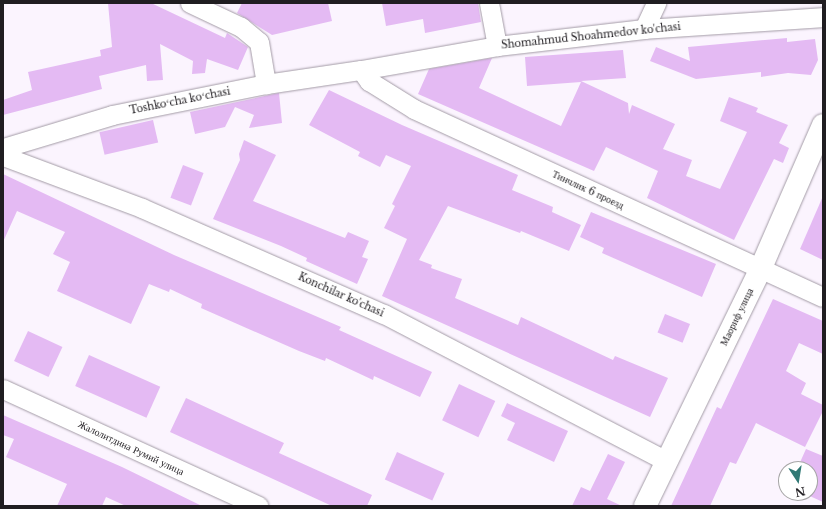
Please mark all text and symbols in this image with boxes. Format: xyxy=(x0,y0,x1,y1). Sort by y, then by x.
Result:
street label: Shomahmud Shoahmedov ko'chasi xyxy=(501,21,681,51)
street label: Toshkoʻcha koʻchasi xyxy=(128,85,232,117)
street label: Тинчлик 6 проезд xyxy=(550,168,626,212)
street label: Konchilar ko'chasi xyxy=(296,271,386,319)
street label: Маориф улица xyxy=(718,286,756,348)
street label: Жалолитдина Румий улица xyxy=(76,418,186,478)
north arrow xyxy=(778,461,818,501)
text: N xyxy=(794,484,807,500)

